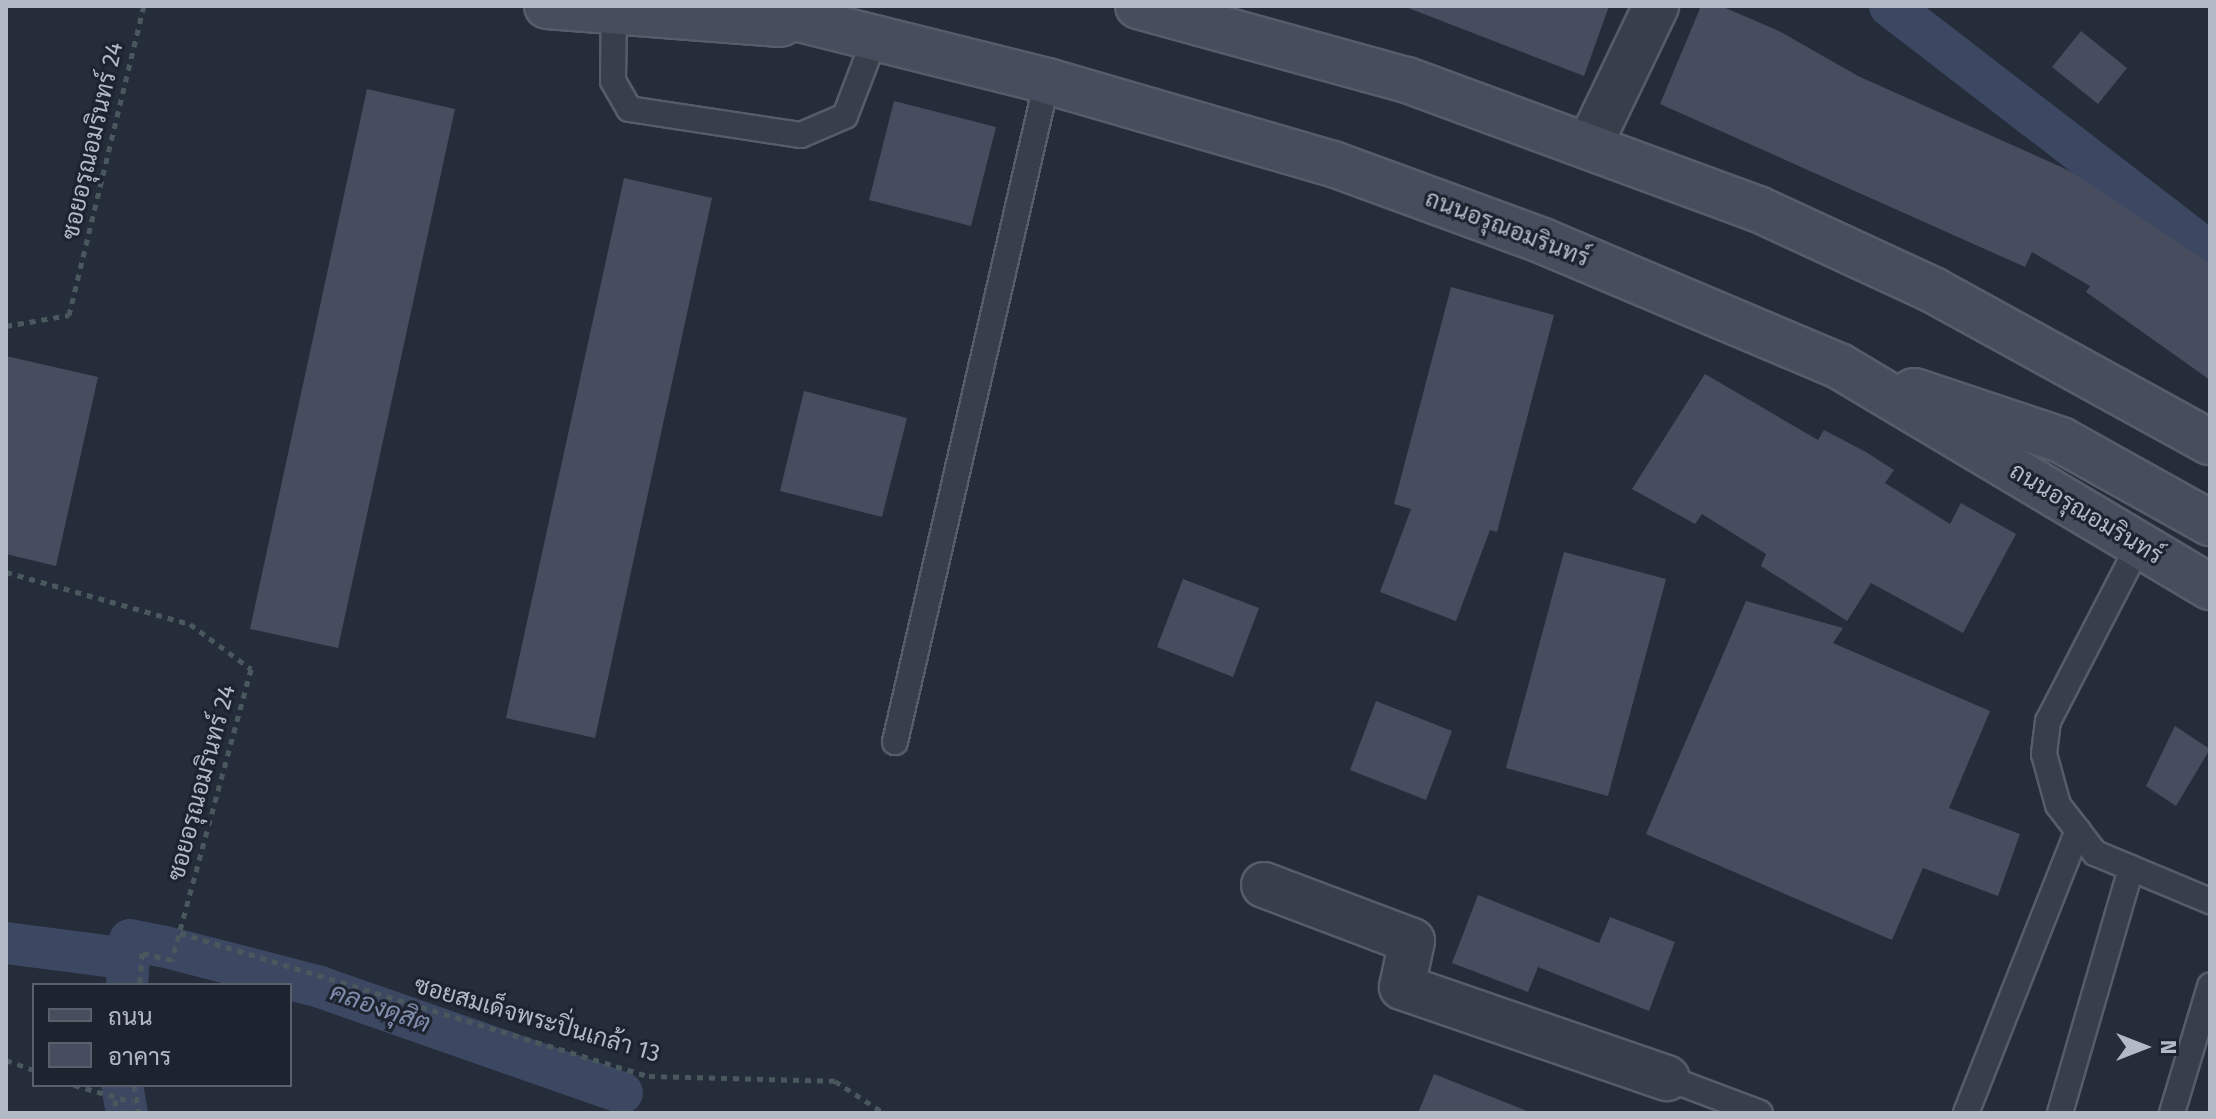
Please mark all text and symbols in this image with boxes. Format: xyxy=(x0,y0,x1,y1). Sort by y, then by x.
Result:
street label: ซอยอรุณอมรินทร์ 24 xyxy=(56,39,130,243)
street label: ถนนอรุณอมรินทร์ xyxy=(1421,185,1593,273)
street label: ถนนอรุณอมรินทร์ xyxy=(2004,457,2168,571)
street label: ซอยอรุณอมรินทร์ 24 xyxy=(162,682,242,884)
street label: ซอยสมเด็จพระปิ่นเกล้า 13 xyxy=(411,971,663,1069)
water label: คลองดุสิต xyxy=(326,976,434,1040)
legend xyxy=(32,983,292,1087)
text: ถนน xyxy=(108,1003,153,1031)
north arrow xyxy=(2104,1007,2184,1087)
text: N xyxy=(2155,1040,2182,1054)
text: อาคาร xyxy=(108,1043,171,1071)

